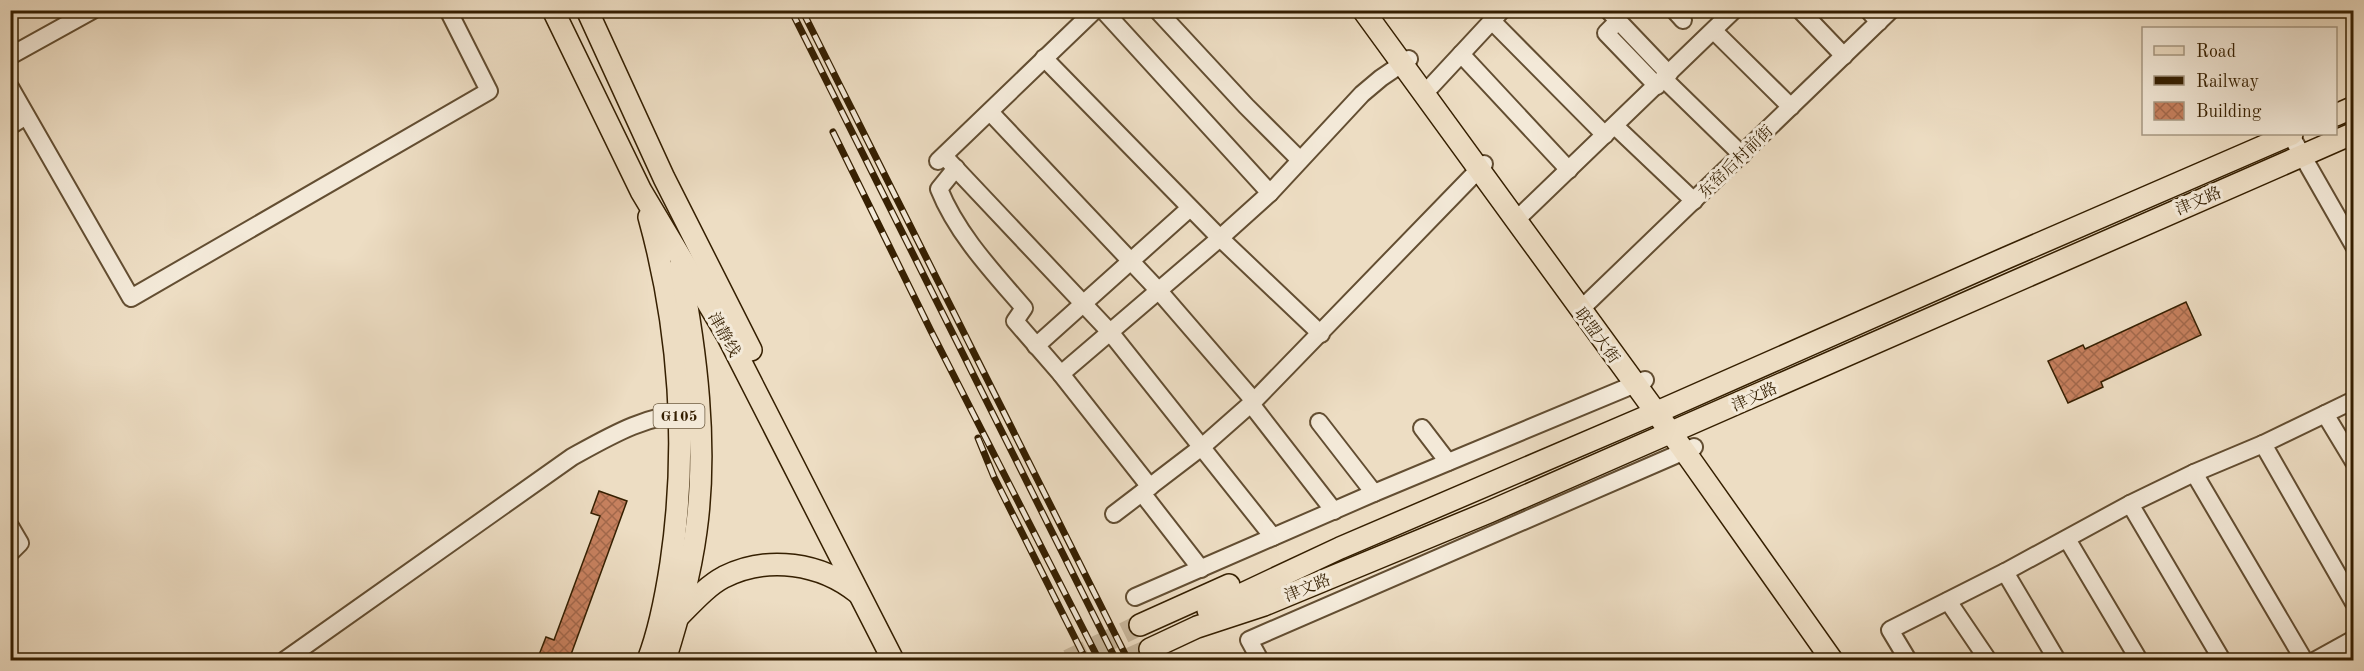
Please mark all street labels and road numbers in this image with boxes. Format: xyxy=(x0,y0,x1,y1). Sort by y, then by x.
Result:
street label: 东窑后村前街 xyxy=(1695,122,1776,202)
street label: 津文路 xyxy=(2173,183,2224,219)
street label: 联盟大街 xyxy=(1571,304,1623,367)
street label: 津静线 xyxy=(705,309,744,360)
street label: 津文路 xyxy=(1729,379,1780,415)
road number: G105 xyxy=(654,404,704,428)
street label: 津文路 xyxy=(1282,571,1333,605)

